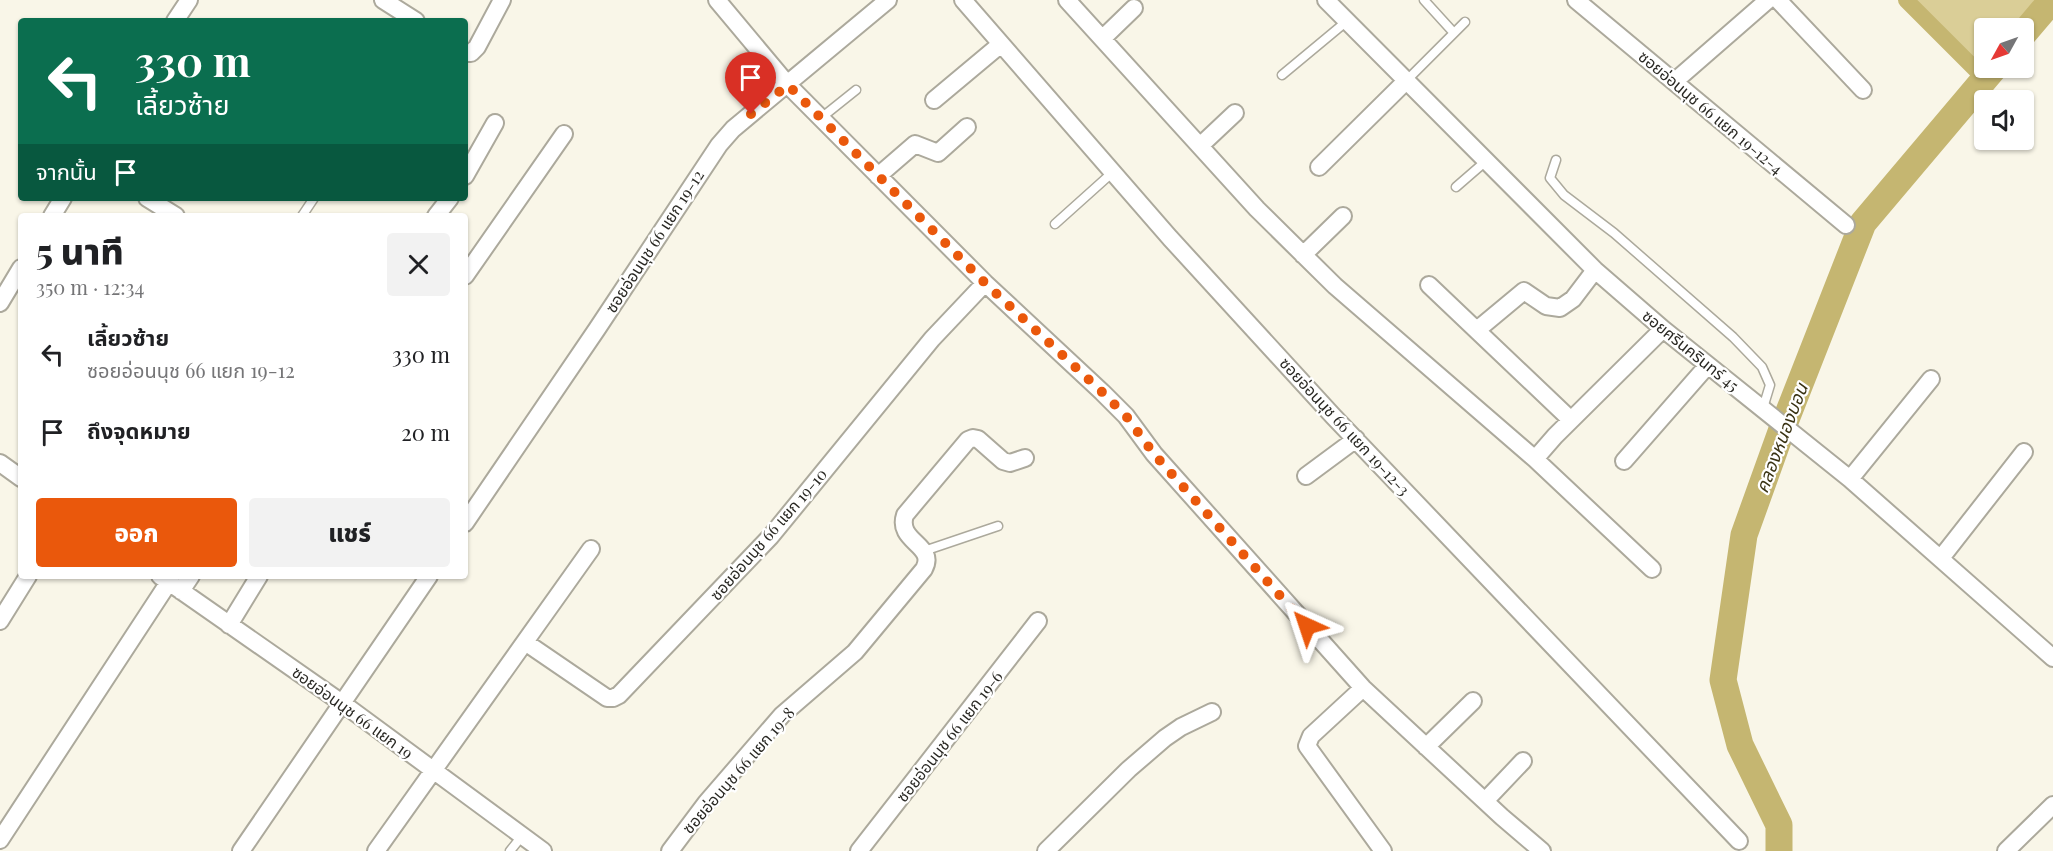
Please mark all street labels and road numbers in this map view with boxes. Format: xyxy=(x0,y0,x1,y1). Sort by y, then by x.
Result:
street label: ซอยอ่อนนุช 66 แยก 19-12-4 xyxy=(1634,45,1788,179)
street label: ซอยอ่อนนุช 66 แยก 19-12 xyxy=(600,166,708,316)
street label: ซอยศรีนครินทร์ 45 xyxy=(1638,305,1744,395)
street label: ซอยอ่อนนุช 66 แยก 19-12-3 xyxy=(1275,352,1415,500)
street label: ซอยอ่อนนุช 66 แยก 19-10 xyxy=(705,464,831,604)
street label: ซอยอ่อนนุช 66 แยก 19 xyxy=(288,661,418,763)
street label: ซอยอ่อนนุช 66 แยก 19-6 xyxy=(891,666,1007,806)
street label: ซอยอ่อนนุช 66 แยก 19-8 xyxy=(677,702,799,838)

